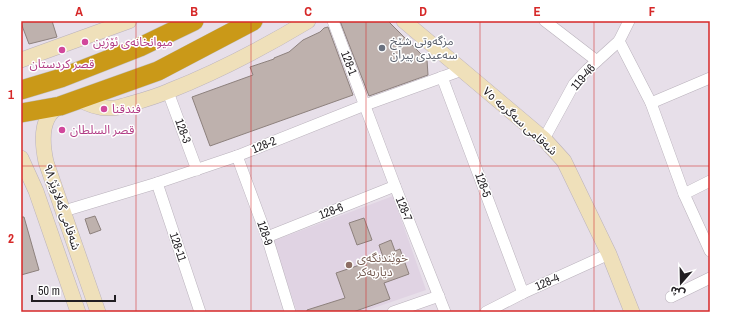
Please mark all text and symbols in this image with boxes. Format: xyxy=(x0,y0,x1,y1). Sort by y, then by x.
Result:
text: A xyxy=(75,3,83,20)
text: B xyxy=(190,3,198,20)
text: C xyxy=(304,3,312,20)
text: D xyxy=(419,3,427,20)
text: E xyxy=(533,3,541,20)
text: F xyxy=(649,3,656,20)
place label: مزگەوتی شێخ سەعیدی پیران xyxy=(390,33,458,63)
place label: میوانخانەی ئۆژین xyxy=(93,34,173,50)
marker: میوانخانەی ئۆژین xyxy=(80,37,90,47)
marker: مزگەوتی شێخ سەعیدی پیران xyxy=(377,43,387,53)
marker: قصر كردستان xyxy=(57,45,67,55)
street label: 128-1 xyxy=(337,48,361,78)
place label: قصر كردستان xyxy=(30,56,94,72)
street label: 119-46 xyxy=(567,60,599,94)
street label: شەقامی سەگرمە ٧٥ xyxy=(479,83,561,159)
text: 1 xyxy=(8,86,14,103)
place label: فندقنا xyxy=(112,101,141,117)
marker: فندقنا xyxy=(99,104,109,114)
street label: 128-3 xyxy=(171,116,195,146)
place label: قصر السلطان xyxy=(70,122,134,138)
marker: قصر السلطان xyxy=(57,125,67,135)
street label: 128-2 xyxy=(249,133,279,157)
street label: شەقامی گەلاوێژ ٩٨ xyxy=(40,162,84,252)
street label: 128-5 xyxy=(471,170,495,200)
street label: 128-7 xyxy=(392,194,416,224)
street label: 128-6 xyxy=(316,199,346,223)
street label: 128-9 xyxy=(253,218,277,248)
text: 2 xyxy=(8,230,14,247)
street label: 128-11 xyxy=(166,230,190,264)
place label: خوێندنگەی دیاربەکر xyxy=(356,250,408,280)
marker: خوێندنگەی دیاربەکر xyxy=(344,260,354,270)
north arrow xyxy=(661,263,701,303)
street label: 128-4 xyxy=(532,269,562,294)
scale bar xyxy=(32,277,115,303)
text: 50 m xyxy=(38,283,60,299)
text: ش xyxy=(668,283,687,302)

